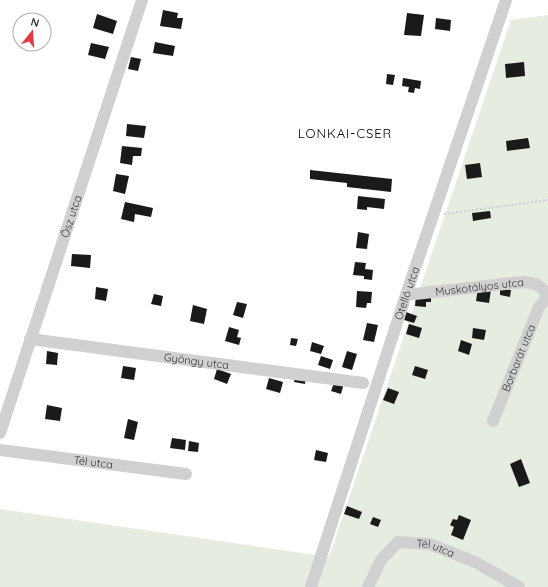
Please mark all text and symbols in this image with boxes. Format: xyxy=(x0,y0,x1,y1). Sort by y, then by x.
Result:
north arrow xyxy=(12,12,52,52)
text: N xyxy=(29,15,41,30)
district label: LONKAI-CSER xyxy=(298,125,392,141)
street label: Ősz utca xyxy=(58,193,85,240)
street label: Otelló utca xyxy=(391,265,422,322)
street label: Muskotályos utca xyxy=(435,275,525,299)
street label: Borbarát utca xyxy=(499,322,538,394)
street label: Gyöngy utca xyxy=(163,350,230,372)
street label: Tél utca xyxy=(73,453,114,471)
street label: Tél utca xyxy=(416,536,457,560)

